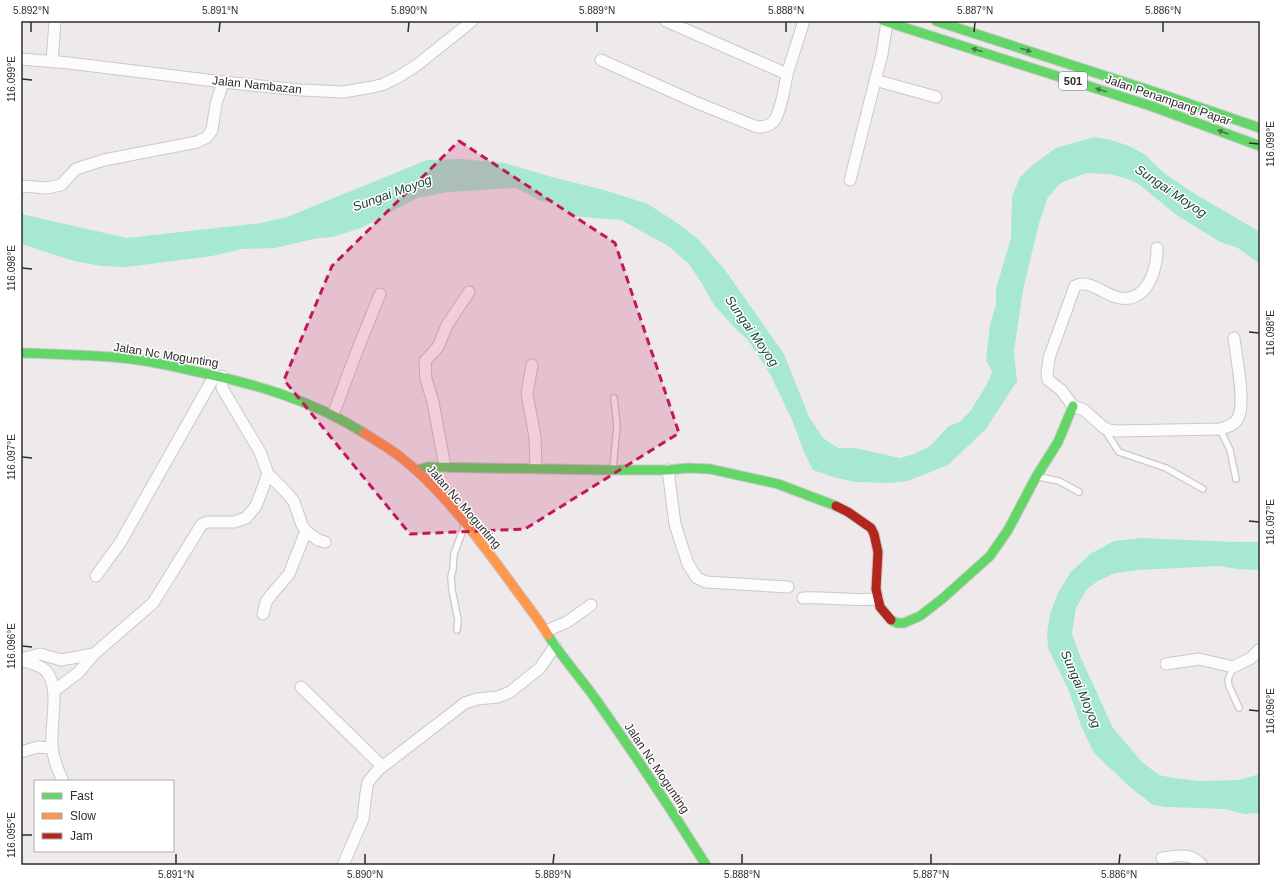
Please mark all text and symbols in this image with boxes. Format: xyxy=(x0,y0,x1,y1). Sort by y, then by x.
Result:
text: 5.892°N xyxy=(13,5,49,16)
text: 5.891°N xyxy=(202,5,238,16)
text: 5.890°N xyxy=(391,5,427,16)
text: 5.889°N xyxy=(579,5,615,16)
text: 5.888°N xyxy=(768,5,804,16)
text: 5.887°N xyxy=(957,5,993,16)
text: 5.886°N xyxy=(1145,5,1181,16)
one-way arrow xyxy=(970,47,982,53)
one-way arrow xyxy=(1020,47,1032,53)
text: 116.099°E xyxy=(6,56,17,102)
road number: 501 xyxy=(1059,72,1087,90)
street label: Jalan Penampang Papar xyxy=(1103,72,1233,128)
street label: Jalan Nambazan xyxy=(211,73,303,97)
one-way arrow xyxy=(1094,86,1106,92)
text: 116.099°E xyxy=(1265,121,1276,167)
one-way arrow xyxy=(1217,129,1229,135)
water label: Sungai Moyog xyxy=(1132,162,1210,221)
water label: Sungai Moyog xyxy=(350,171,434,214)
text: 116.098°E xyxy=(6,245,17,291)
water label: Sungai Moyog xyxy=(722,293,782,370)
text: 116.098°E xyxy=(1265,310,1276,356)
street label: Jalan Nc Mogunting xyxy=(113,340,219,370)
text: 116.097°E xyxy=(6,434,17,480)
street label: Jalan Nc Mogunting xyxy=(424,462,504,552)
text: 116.097°E xyxy=(1265,499,1276,545)
text: 116.096°E xyxy=(6,623,17,669)
water label: Sungai Moyog xyxy=(1058,648,1104,731)
text: 116.096°E xyxy=(1265,688,1276,734)
street label: Jalan Nc Mogunting xyxy=(622,720,692,816)
legend xyxy=(34,780,174,852)
text: Fast xyxy=(70,789,94,803)
text: Slow xyxy=(70,809,96,823)
text: 116.095°E xyxy=(6,812,17,858)
text: Jam xyxy=(70,829,93,843)
text: 5.891°N xyxy=(158,869,194,880)
text: 5.890°N xyxy=(347,869,383,880)
text: 5.889°N xyxy=(535,869,571,880)
text: 5.888°N xyxy=(724,869,760,880)
text: 5.887°N xyxy=(913,869,949,880)
text: 5.886°N xyxy=(1101,869,1137,880)

